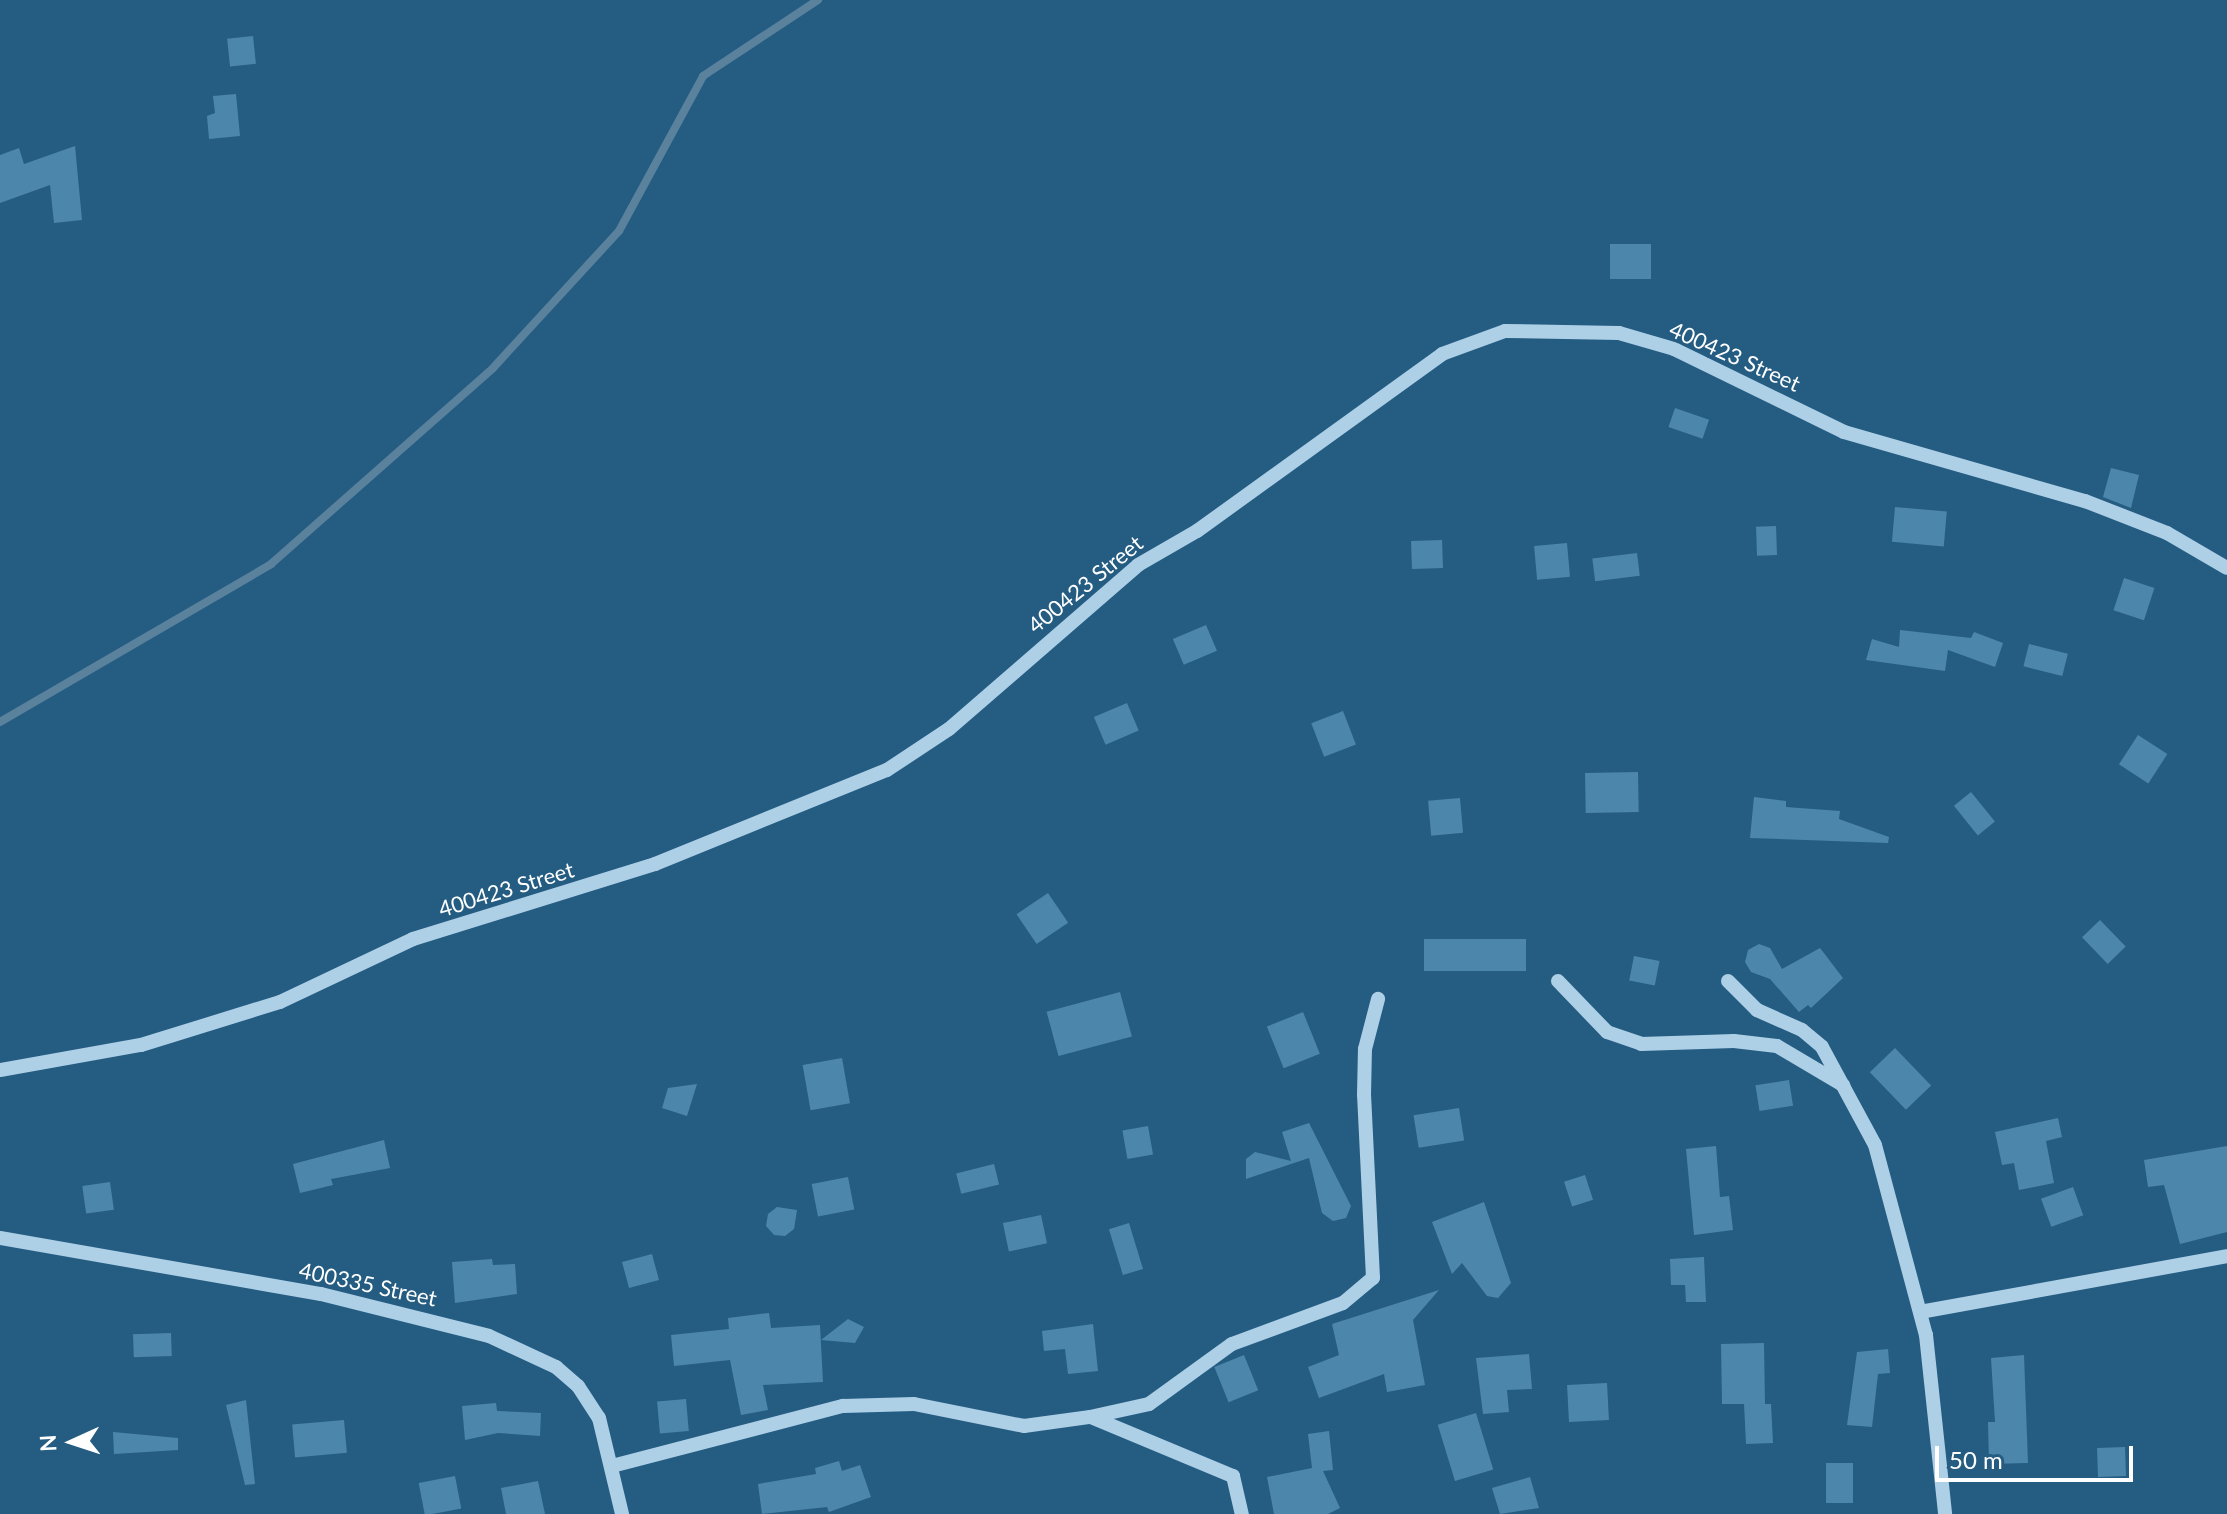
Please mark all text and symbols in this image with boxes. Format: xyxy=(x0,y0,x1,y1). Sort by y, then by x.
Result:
street label: 400423 Street xyxy=(1666,315,1804,397)
street label: 400423 Street xyxy=(1022,530,1148,638)
street label: 400423 Street xyxy=(435,856,577,922)
street label: 400335 Street xyxy=(297,1257,439,1311)
north arrow xyxy=(32,1402,112,1482)
scale bar xyxy=(1939,1430,2137,1480)
text: N xyxy=(34,1434,61,1452)
text: 50 m xyxy=(1949,1445,2003,1474)

